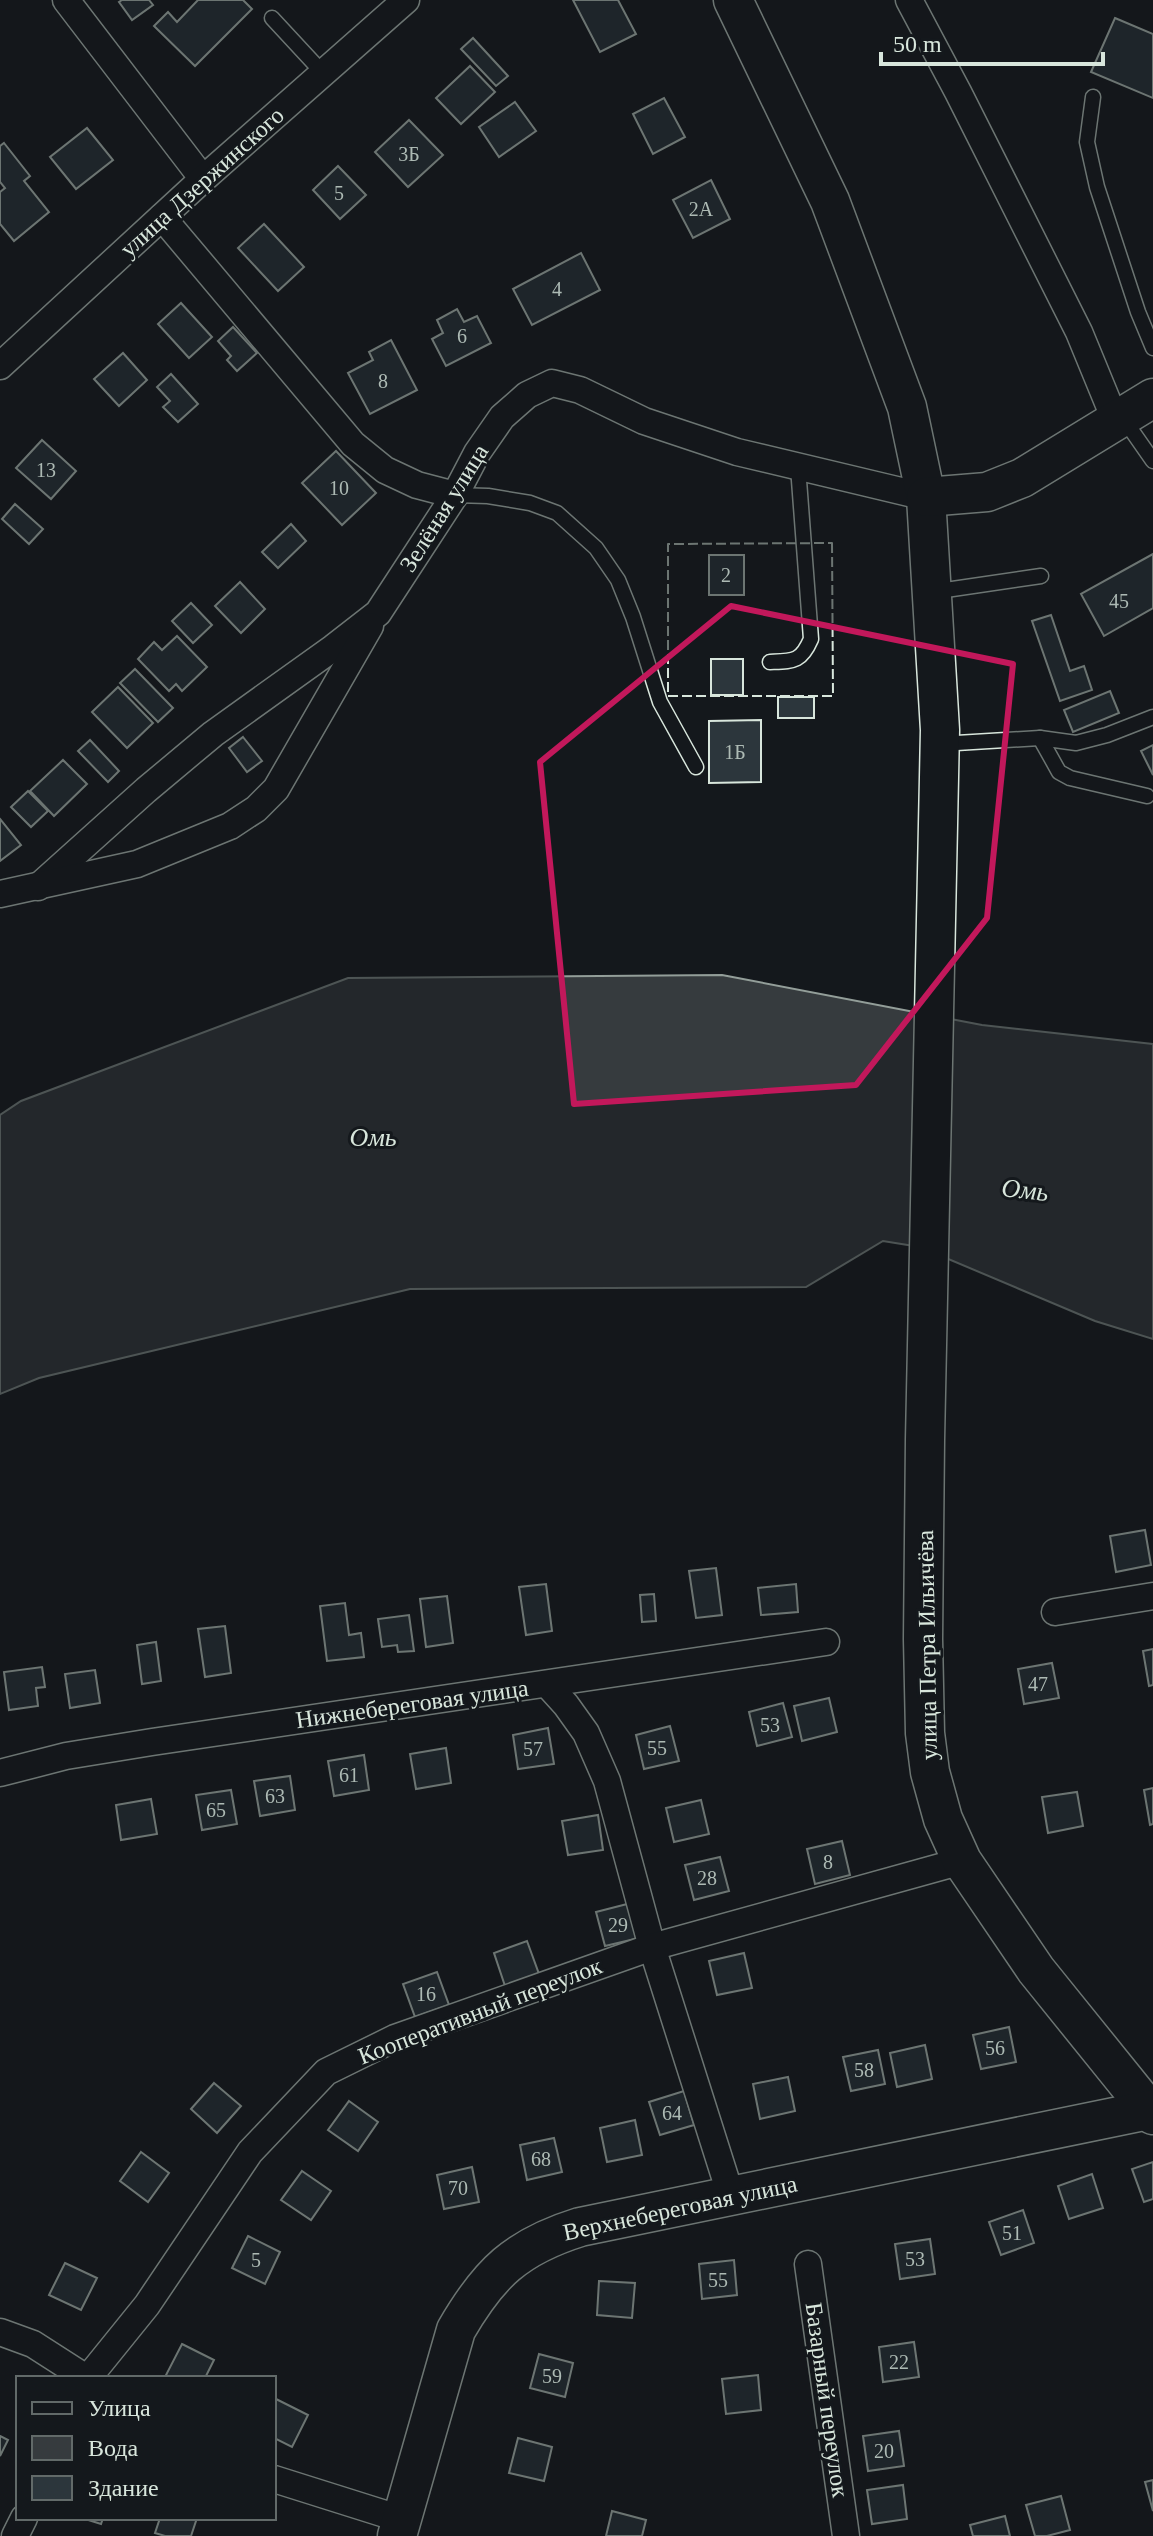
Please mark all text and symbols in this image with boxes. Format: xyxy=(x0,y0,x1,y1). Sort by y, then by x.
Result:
scale bar xyxy=(881,16,1103,66)
text: 50 m xyxy=(893,31,942,57)
street label: улица Дзержинского xyxy=(115,102,289,262)
house number: 3Б xyxy=(398,143,420,165)
house number: 5 xyxy=(334,182,344,204)
house number: 2А xyxy=(689,198,714,220)
house number: 4 xyxy=(552,278,562,300)
house number: 6 xyxy=(457,325,467,347)
house number: 8 xyxy=(378,370,388,392)
street label: Зелёная улица xyxy=(395,439,494,576)
house number: 13 xyxy=(36,459,56,481)
house number: 10 xyxy=(329,477,349,499)
house number: 2 xyxy=(721,564,731,586)
house number: 45 xyxy=(1109,590,1129,612)
house number: 1Б xyxy=(724,741,746,763)
water label: Омь xyxy=(349,1123,397,1152)
water label: Омь xyxy=(1000,1173,1050,1207)
street label: улица Петра Ильичёва xyxy=(912,1529,942,1760)
house number: 47 xyxy=(1028,1673,1048,1695)
street label: Нижнебереговая улица xyxy=(294,1675,530,1733)
house number: 53 xyxy=(760,1714,780,1736)
house number: 55 xyxy=(647,1737,667,1759)
house number: 57 xyxy=(523,1738,543,1760)
house number: 61 xyxy=(339,1764,359,1786)
house number: 63 xyxy=(265,1785,285,1807)
house number: 65 xyxy=(206,1799,226,1821)
house number: 8 xyxy=(823,1851,833,1873)
house number: 28 xyxy=(697,1867,717,1889)
house number: 29 xyxy=(608,1914,628,1936)
street label: Кооперативный переулок xyxy=(354,1952,606,2070)
house number: 16 xyxy=(416,1983,436,2005)
house number: 56 xyxy=(985,2037,1005,2059)
house number: 58 xyxy=(854,2059,874,2081)
house number: 64 xyxy=(662,2102,682,2124)
house number: 68 xyxy=(531,2148,551,2170)
street label: Верхнебереговая улица xyxy=(561,2170,800,2246)
house number: 70 xyxy=(448,2177,468,2199)
house number: 51 xyxy=(1002,2222,1022,2244)
house number: 53 xyxy=(905,2248,925,2270)
house number: 5 xyxy=(251,2249,261,2271)
house number: 55 xyxy=(708,2269,728,2291)
street label: Базарный переулок xyxy=(800,2301,854,2499)
house number: 22 xyxy=(889,2351,909,2373)
house number: 59 xyxy=(542,2365,562,2387)
legend xyxy=(16,2376,276,2520)
text: Улица xyxy=(88,2395,151,2421)
text: Вода xyxy=(88,2435,139,2461)
house number: 20 xyxy=(874,2440,894,2462)
text: Здание xyxy=(88,2475,159,2501)

